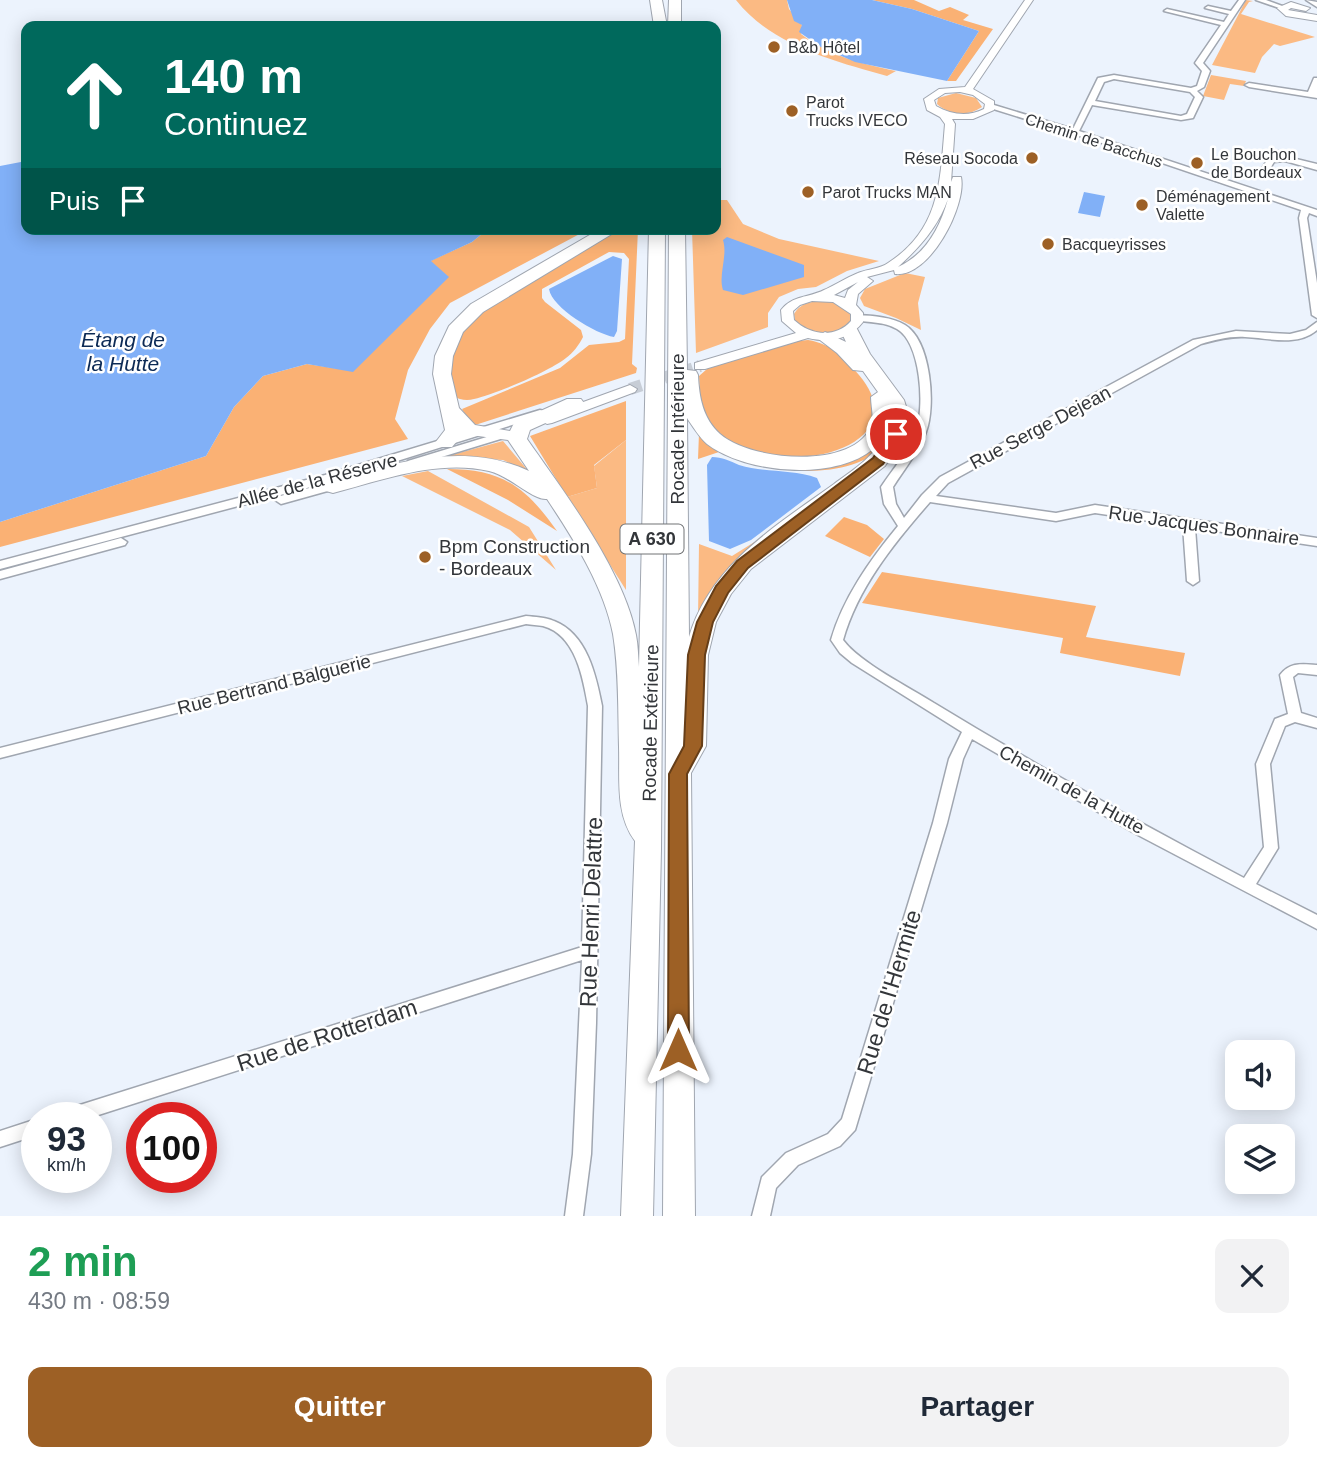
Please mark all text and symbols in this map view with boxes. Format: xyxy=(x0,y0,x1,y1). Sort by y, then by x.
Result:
marker: B&b Hôtel xyxy=(766,39,782,55)
place label: B&b Hôtel xyxy=(788,39,860,56)
icon: ahead xyxy=(49,49,140,140)
text: 140 m xyxy=(164,49,303,103)
place label: Parot Trucks IVECO xyxy=(806,94,908,129)
marker: Parot Trucks IVECO xyxy=(784,103,800,119)
text: Continuez xyxy=(164,106,308,142)
street label: Chemin de Bacchus xyxy=(1023,110,1165,171)
place label: Le Bouchon de Bordeaux xyxy=(1211,146,1302,181)
place label: Réseau Socoda xyxy=(904,150,1018,167)
marker: Réseau Socoda xyxy=(1024,150,1040,166)
marker: Le Bouchon de Bordeaux xyxy=(1189,155,1205,171)
icon: arrive xyxy=(114,182,152,220)
marker: Parot Trucks MAN xyxy=(800,184,816,200)
place label: Parot Trucks MAN xyxy=(822,184,952,201)
text: Puis xyxy=(49,186,100,216)
place label: Déménagement Valette xyxy=(1156,188,1270,223)
marker: Déménagement Valette xyxy=(1134,197,1150,213)
marker: Bacqueyrisses xyxy=(1040,236,1056,252)
place label: Bacqueyrisses xyxy=(1062,236,1166,253)
water label: Étang de la Hutte xyxy=(81,328,165,375)
street label: Rocade Intérieure xyxy=(667,353,688,505)
street label: Rue Serge Dejean xyxy=(966,381,1114,473)
pin xyxy=(866,404,926,464)
icon: arrive xyxy=(877,415,915,453)
street label: Allée de la Réserve xyxy=(235,449,399,512)
street label: Rue Jacques Bonnaire xyxy=(1107,502,1301,549)
road number: A 630 xyxy=(620,524,684,554)
place label: Bpm Construction - Bordeaux xyxy=(439,536,590,579)
marker: Bpm Construction - Bordeaux xyxy=(417,549,433,565)
street label: Rocade Extérieure xyxy=(639,644,662,802)
street label: Rue Bertrand Balguerie xyxy=(175,650,373,719)
street label: Chemin de la Hutte xyxy=(996,741,1148,838)
street label: Rue Henri Delattre xyxy=(575,816,607,1008)
street label: Rue de l'Hermite xyxy=(852,907,926,1077)
street label: Rue de Rotterdam xyxy=(234,994,420,1076)
position arrow xyxy=(641,1013,715,1087)
map controls xyxy=(1225,1040,1295,1194)
button: sound xyxy=(1225,1040,1295,1110)
speed limit sign: 100 xyxy=(126,1102,217,1193)
text: 93 xyxy=(47,1119,86,1158)
button: layers xyxy=(1225,1124,1295,1194)
text: km/h xyxy=(47,1155,86,1175)
text: 2 min xyxy=(28,1238,138,1285)
button: close xyxy=(1215,1239,1289,1313)
text: 430 m · 08:59 xyxy=(28,1288,170,1314)
button: Quitter xyxy=(28,1367,652,1447)
button: Partager xyxy=(666,1367,1289,1447)

